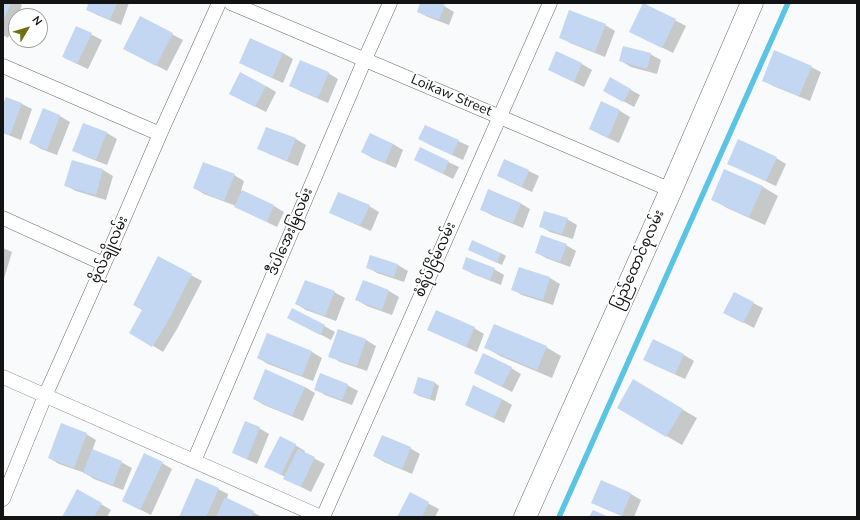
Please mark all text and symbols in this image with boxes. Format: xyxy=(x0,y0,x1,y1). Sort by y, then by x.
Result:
north arrow xyxy=(8,8,48,48)
text: N xyxy=(29,13,46,29)
street label: Loikaw Street xyxy=(408,71,494,121)
street label: ဒီပါအေးမြလမ်း xyxy=(265,186,317,278)
street label: ပြည်ထောင်စုလမ်း xyxy=(609,207,669,313)
street label: ဗိုလ်ချိုလမ်း xyxy=(88,214,132,286)
street label: စံရိပ်ငြိမ်လမ်း xyxy=(412,220,460,300)

